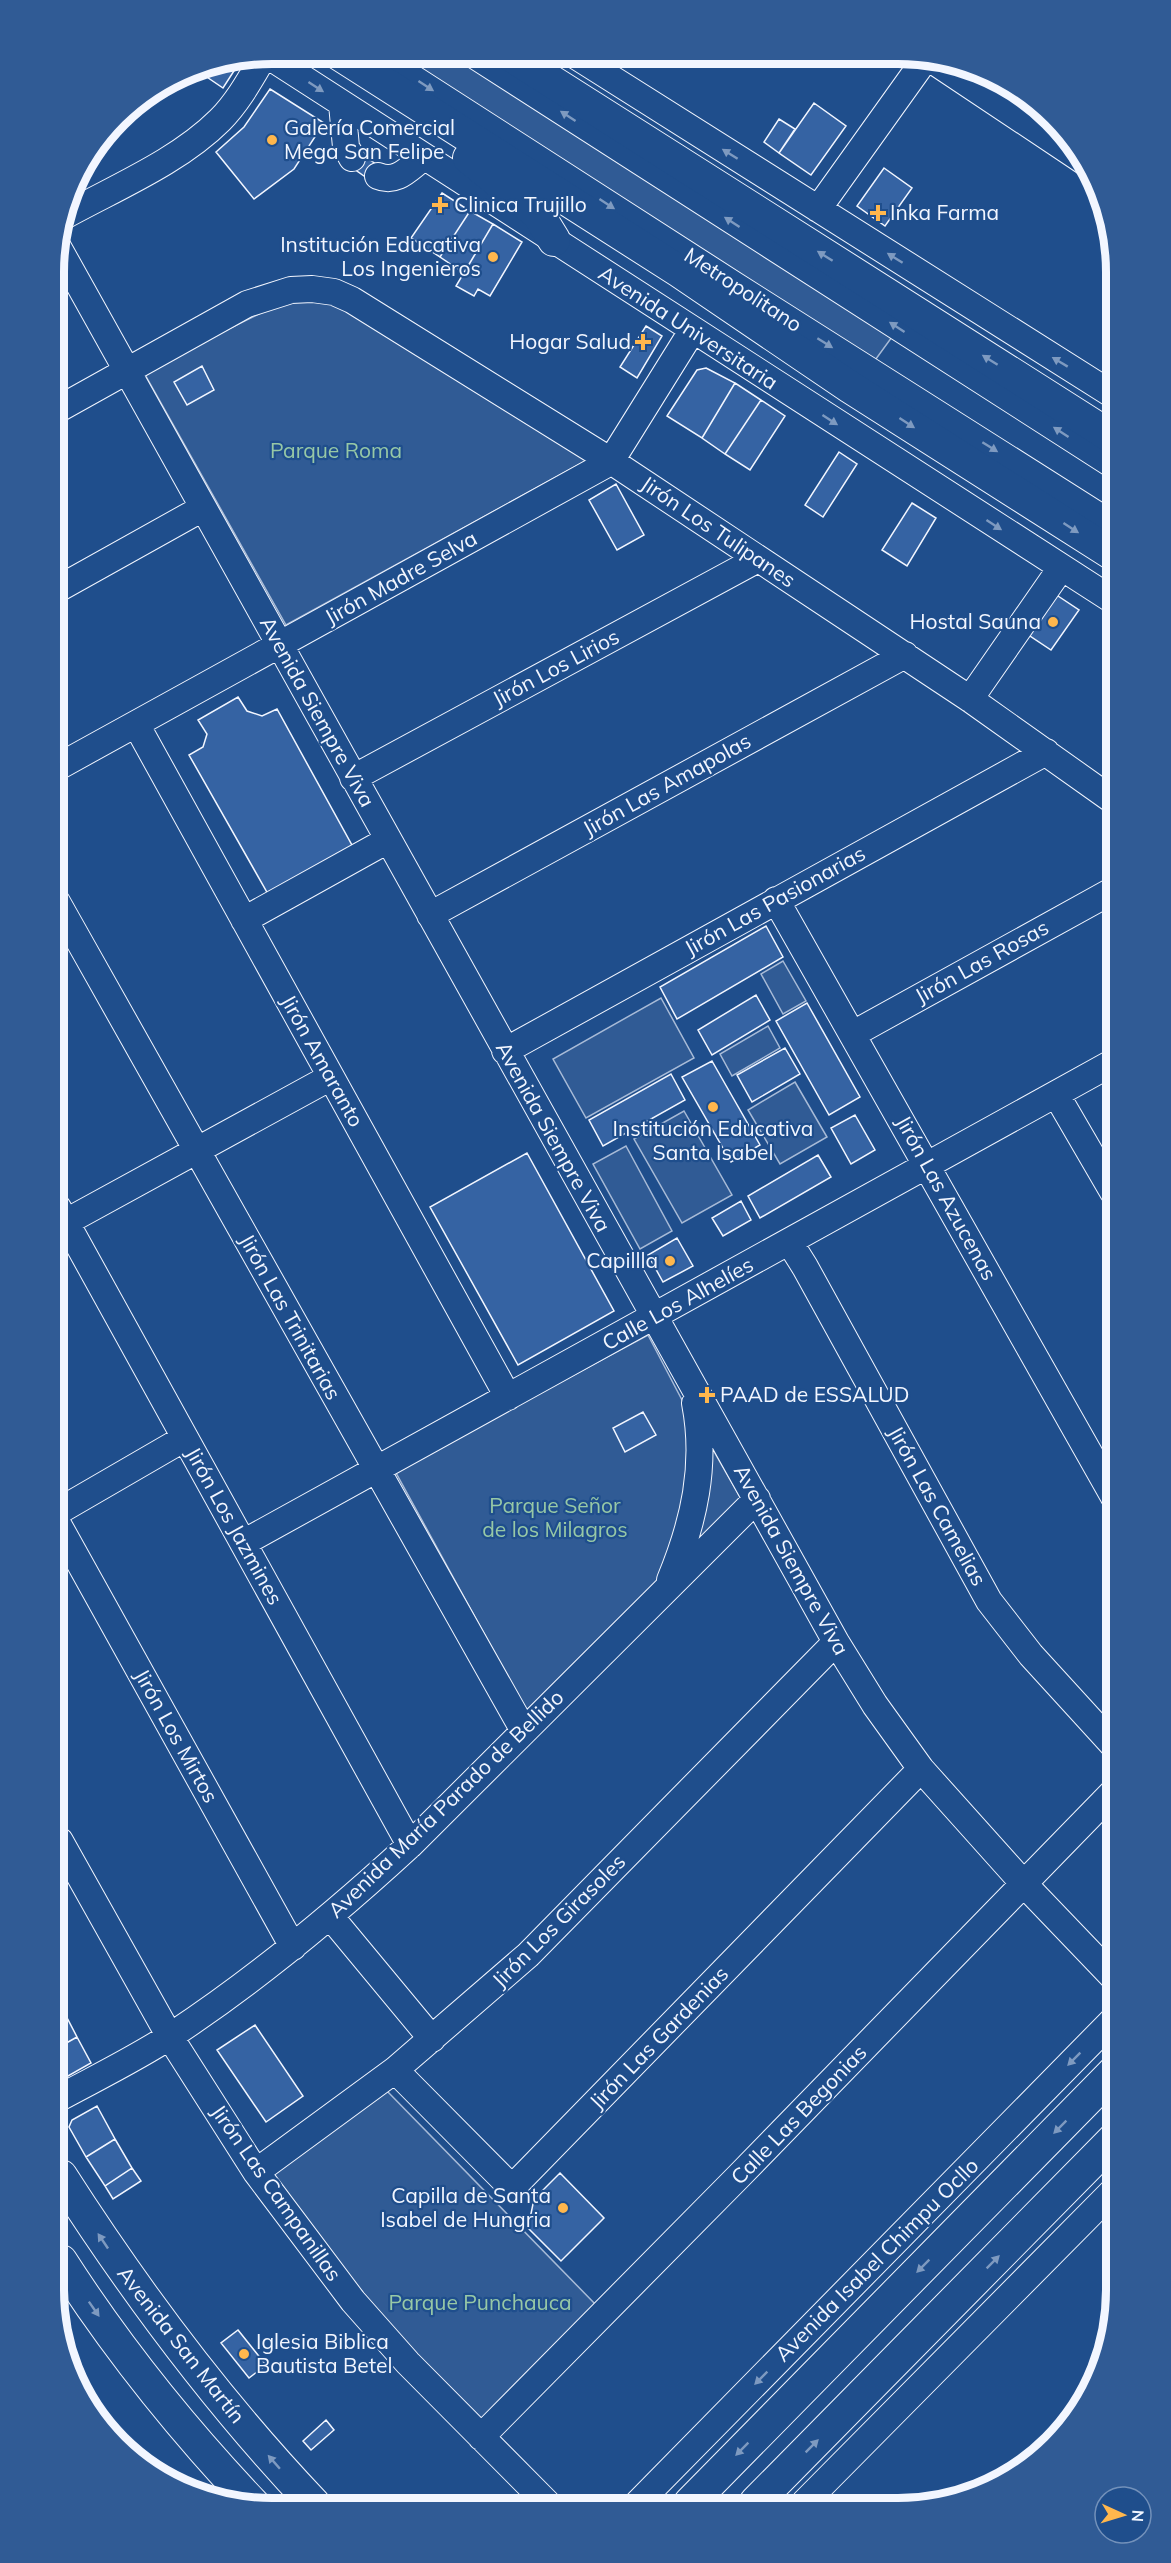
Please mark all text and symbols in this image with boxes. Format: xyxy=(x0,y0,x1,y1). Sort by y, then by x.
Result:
one-way arrow xyxy=(308,81,324,92)
one-way arrow xyxy=(418,81,434,92)
one-way arrow xyxy=(561,110,577,122)
place label: Galería Comercial Mega San Felipe xyxy=(284,114,455,164)
marker: Galería Comercial Mega San Felipe xyxy=(265,133,279,147)
one-way arrow xyxy=(722,148,739,159)
place label: Clinica Trujillo xyxy=(454,191,587,217)
marker: Clinica Trujillo xyxy=(431,196,449,214)
one-way arrow xyxy=(599,198,616,209)
place label: Inka Farma xyxy=(890,199,999,225)
marker: Inka Farma xyxy=(871,206,885,220)
one-way arrow xyxy=(724,216,741,227)
place label: Institución Educativa Los Ingenieros xyxy=(280,231,481,281)
street label: Metropolitano xyxy=(680,241,807,337)
marker: Institución Educativa Los Ingenieros xyxy=(486,250,500,264)
one-way arrow xyxy=(817,251,833,262)
one-way arrow xyxy=(887,253,903,264)
street label: Avenida Universitaria xyxy=(594,259,783,395)
one-way arrow xyxy=(889,321,905,332)
place label: Hogar Salud xyxy=(509,328,631,354)
marker: Hogar Salud xyxy=(636,335,650,349)
one-way arrow xyxy=(817,337,833,348)
one-way arrow xyxy=(982,355,998,366)
one-way arrow xyxy=(1052,357,1068,368)
one-way arrow xyxy=(822,414,838,425)
one-way arrow xyxy=(899,418,915,429)
one-way arrow xyxy=(1053,426,1069,437)
park label: Parque Roma xyxy=(270,437,402,463)
one-way arrow xyxy=(981,441,998,452)
street label: Jirón Los Tulipanes xyxy=(636,470,801,593)
one-way arrow xyxy=(986,519,1002,530)
one-way arrow xyxy=(1063,522,1079,534)
street label: Jirón Madre Selva xyxy=(320,525,481,630)
place label: Hostal Sauna xyxy=(909,608,1041,634)
street label: Avenida Siempre Viva xyxy=(255,612,381,811)
marker: Hostal Sauna xyxy=(1046,615,1060,629)
street label: Jirón Los Lirios xyxy=(488,623,623,711)
street label: Jirón Las Amapolas xyxy=(578,727,755,841)
street label: Jirón Las Pasionarias xyxy=(680,840,870,961)
street label: Jirón Las Rosas xyxy=(910,914,1053,1009)
street label: Jirón Amaranto xyxy=(276,990,370,1131)
street label: Avenida Siempre Viva xyxy=(491,1037,617,1236)
marker: Institución Educativa Santa Isabel xyxy=(706,1100,720,1114)
street label: Jirón Las Azucenas xyxy=(891,1111,1003,1285)
place label: Institución Educativa Santa Isabel xyxy=(613,1115,813,1165)
street label: Jirón Las Trinitarias xyxy=(234,1229,347,1404)
place label: Capillla xyxy=(586,1247,658,1273)
street label: Calle Los Alhelíes xyxy=(597,1251,758,1355)
marker: Capillla xyxy=(663,1254,677,1268)
place label: PAAD de ESSALUD xyxy=(720,1381,909,1407)
marker: PAAD de ESSALUD xyxy=(698,1386,716,1404)
street label: Jirón Las Camelias xyxy=(883,1421,993,1590)
street label: Jirón Los Jazmines xyxy=(181,1442,289,1609)
street label: Avenida Siempre Viva xyxy=(729,1460,855,1659)
park label: Parque Señor de los Milagros xyxy=(482,1492,628,1542)
street label: Jirón Los Mirtos xyxy=(129,1664,224,1807)
street label: Avenida María Parado de Bellido xyxy=(322,1684,568,1923)
street label: Jirón Los Girasoles xyxy=(486,1848,630,1992)
street label: Jirón Las Gardenias xyxy=(583,1960,733,2114)
street label: Calle Las Begonias xyxy=(725,2039,872,2190)
one-way arrow xyxy=(1068,2052,1082,2066)
street label: Jirón Las Campanillas xyxy=(206,2099,348,2286)
one-way arrow xyxy=(1053,2119,1067,2134)
street label: Avenida Isabel Chimpu Ocllo xyxy=(769,2152,983,2366)
place label: Capilla de Santa Isabel de Hungria xyxy=(380,2182,551,2232)
marker: Capilla de Santa Isabel de Hungria xyxy=(556,2201,570,2215)
one-way arrow xyxy=(98,2233,109,2250)
one-way arrow xyxy=(985,2256,999,2270)
one-way arrow xyxy=(917,2258,931,2272)
street label: Avenida San Martín xyxy=(112,2261,251,2428)
park label: Parque Punchauca xyxy=(388,2289,572,2315)
one-way arrow xyxy=(88,2301,100,2317)
place label: Iglesia Biblica Bautista Betel xyxy=(256,2328,392,2378)
marker: Iglesia Biblica Bautista Betel xyxy=(237,2347,251,2361)
one-way arrow xyxy=(754,2370,768,2385)
one-way arrow xyxy=(804,2439,818,2453)
one-way arrow xyxy=(736,2442,750,2456)
one-way arrow xyxy=(268,2454,281,2469)
north arrow xyxy=(1093,2485,1153,2545)
text: N xyxy=(1128,2509,1148,2523)

